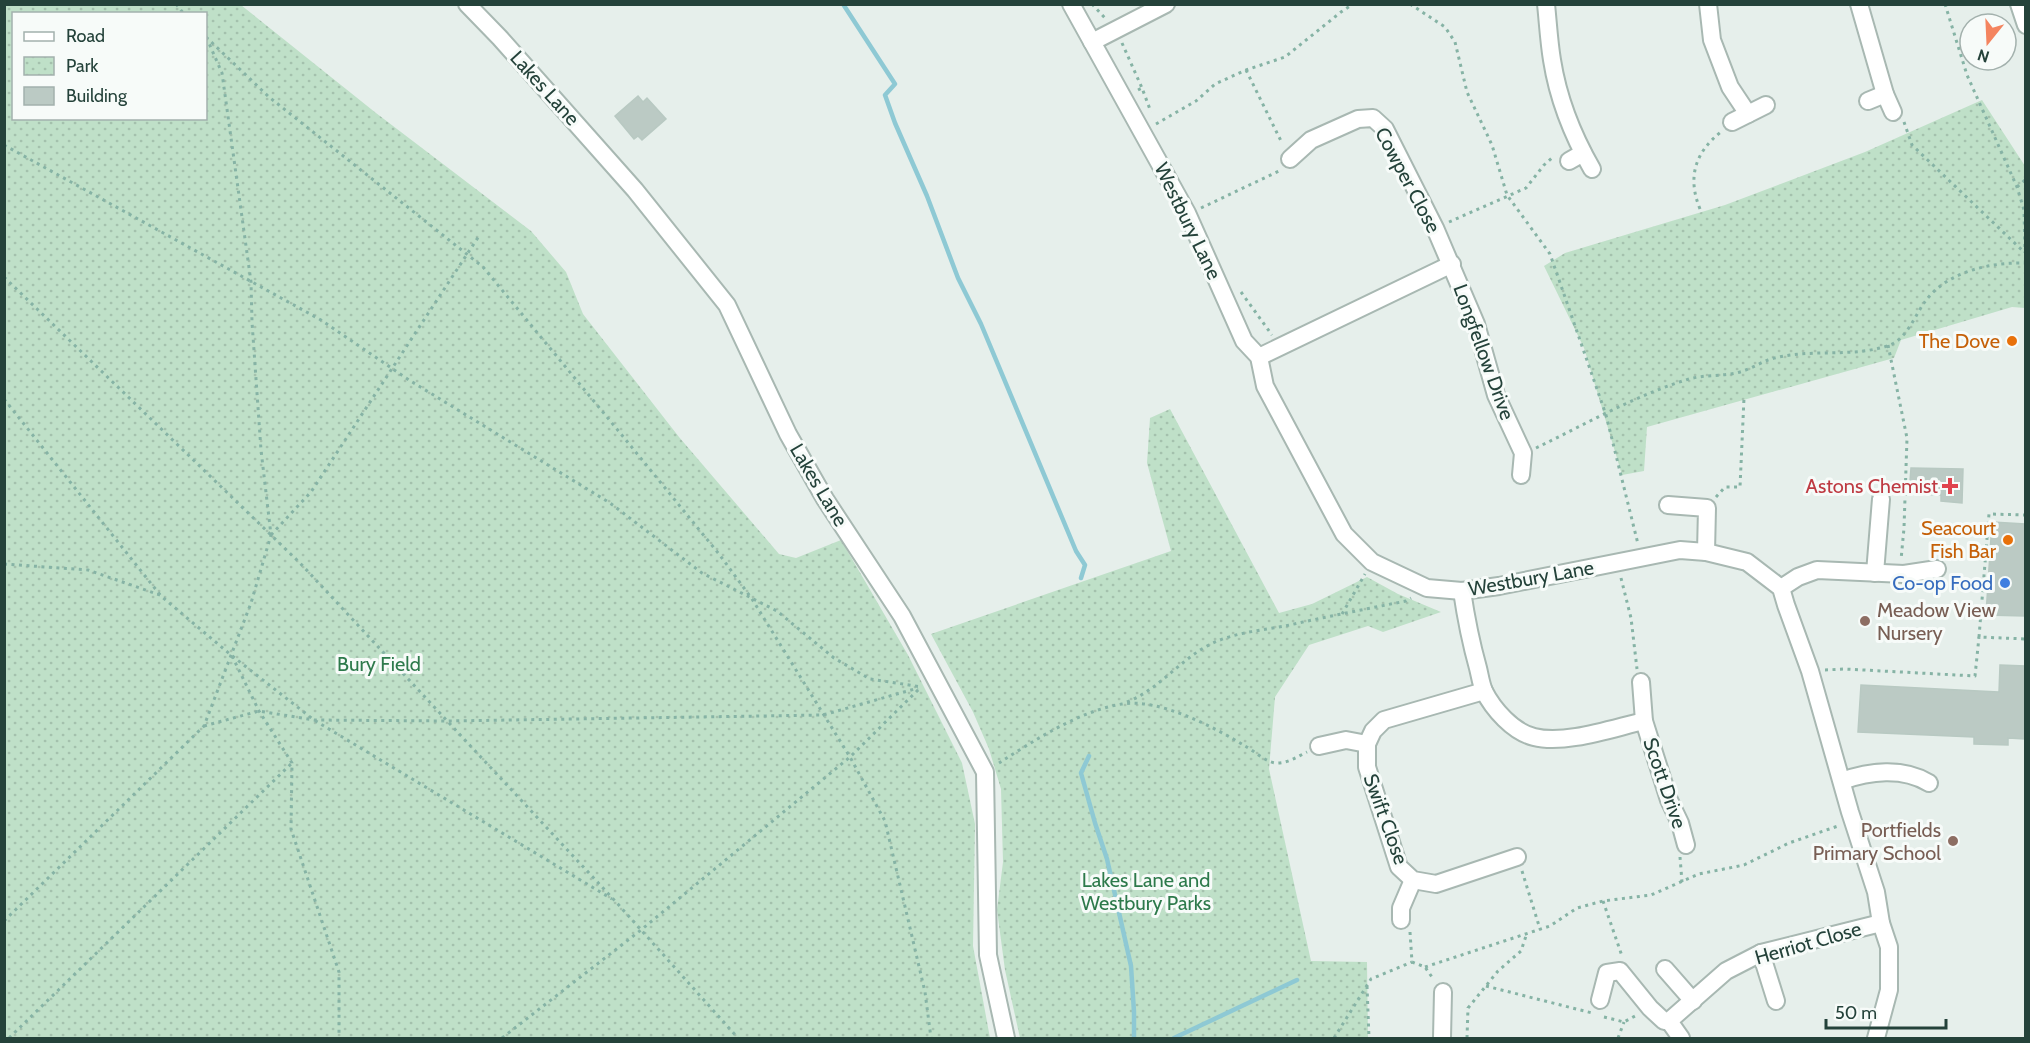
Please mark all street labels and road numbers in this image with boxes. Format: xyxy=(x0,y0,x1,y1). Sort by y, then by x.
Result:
street label: Lakes Lane xyxy=(505,46,585,130)
street label: Cowper Close xyxy=(1370,123,1446,237)
street label: Westbury Lane xyxy=(1149,159,1227,283)
street label: Longfellow Drive xyxy=(1448,281,1520,423)
street label: Lakes Lane xyxy=(785,439,853,531)
street label: Westbury Lane xyxy=(1466,555,1596,601)
street label: Scott Drive xyxy=(1638,734,1692,832)
street label: Swift Close xyxy=(1359,770,1413,868)
street label: Herriot Close xyxy=(1752,916,1864,970)

